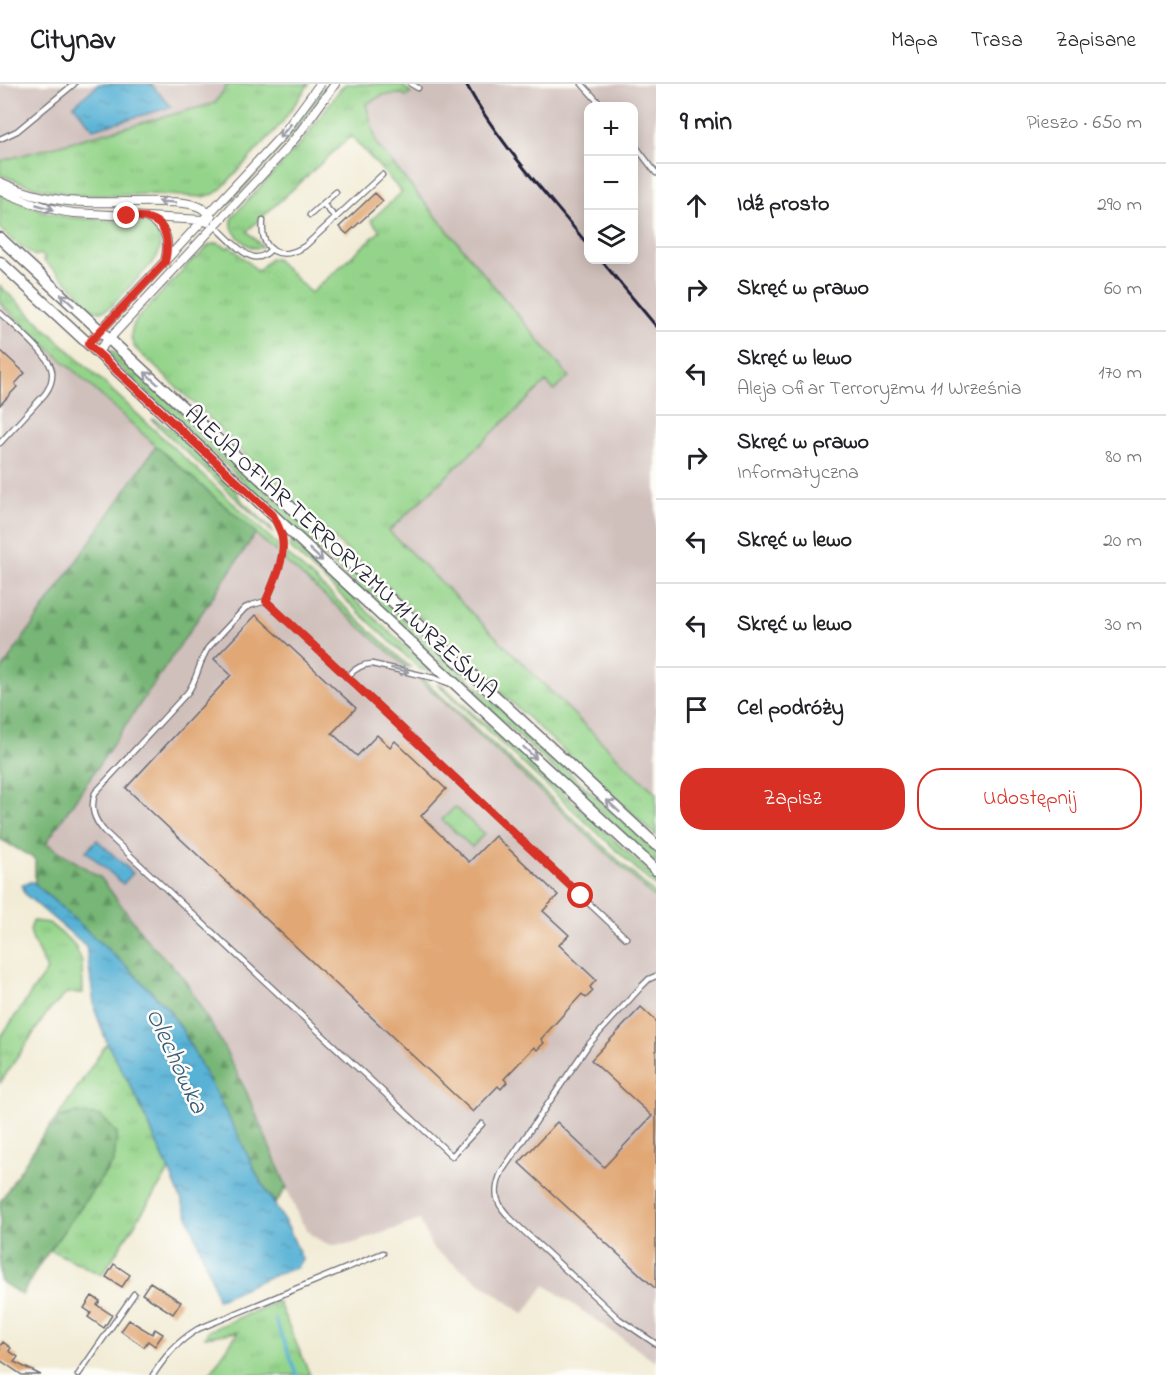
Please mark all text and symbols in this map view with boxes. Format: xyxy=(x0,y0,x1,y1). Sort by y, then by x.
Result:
text: Citynav xyxy=(30,21,115,62)
text: Mapa xyxy=(891,26,938,56)
text: Trasa xyxy=(971,26,1023,56)
text: Zapisane xyxy=(1056,26,1136,56)
map controls xyxy=(584,102,638,264)
button: + xyxy=(584,102,638,156)
text: 9 min xyxy=(680,104,732,142)
text: Pieszo · 650 m xyxy=(1026,109,1142,138)
one-way arrow xyxy=(278,123,292,138)
button: − xyxy=(584,156,638,210)
icon: ahead xyxy=(680,189,713,222)
text: Idź prosto xyxy=(737,189,830,221)
text: 290 m xyxy=(1097,191,1142,220)
one-way arrow xyxy=(157,196,177,208)
one-way arrow xyxy=(35,202,54,213)
route end xyxy=(113,202,139,228)
button: layers xyxy=(584,210,638,264)
icon: right xyxy=(680,273,713,306)
text: Skręć w prawo xyxy=(737,273,869,305)
text: 60 m xyxy=(1104,275,1142,304)
one-way arrow xyxy=(59,293,74,307)
text: Skręć w lewo xyxy=(737,343,852,375)
icon: left xyxy=(680,357,713,390)
text: 170 m xyxy=(1098,359,1142,388)
one-way arrow xyxy=(144,371,159,385)
text: Aleja Ofiar Terroryzmu 11 Września xyxy=(737,375,1021,404)
street label: ALEJA OFIAR TERRORYZMU 11 WRZEŚNIA xyxy=(176,398,505,708)
text: Skręć w prawo xyxy=(737,427,869,459)
icon: right xyxy=(680,441,713,474)
text: 80 m xyxy=(1105,443,1142,472)
text: Informatyczna xyxy=(737,459,859,488)
icon: left xyxy=(680,525,713,558)
text: Skręć w lewo xyxy=(737,525,852,557)
text: 20 m xyxy=(1103,527,1142,556)
one-way arrow xyxy=(308,548,323,562)
icon: left xyxy=(680,609,713,642)
text: Skręć w lewo xyxy=(737,609,852,641)
text: 30 m xyxy=(1105,611,1142,640)
one-way arrow xyxy=(390,665,409,676)
icon: arrive xyxy=(680,693,713,726)
text: Cel podróży xyxy=(737,693,844,725)
one-way arrow xyxy=(523,746,538,760)
button: Zapisz xyxy=(680,768,905,830)
button: Udostępnij xyxy=(917,768,1142,830)
one-way arrow xyxy=(606,799,621,813)
route start xyxy=(567,882,593,908)
water label: Olechówka xyxy=(134,1002,217,1121)

